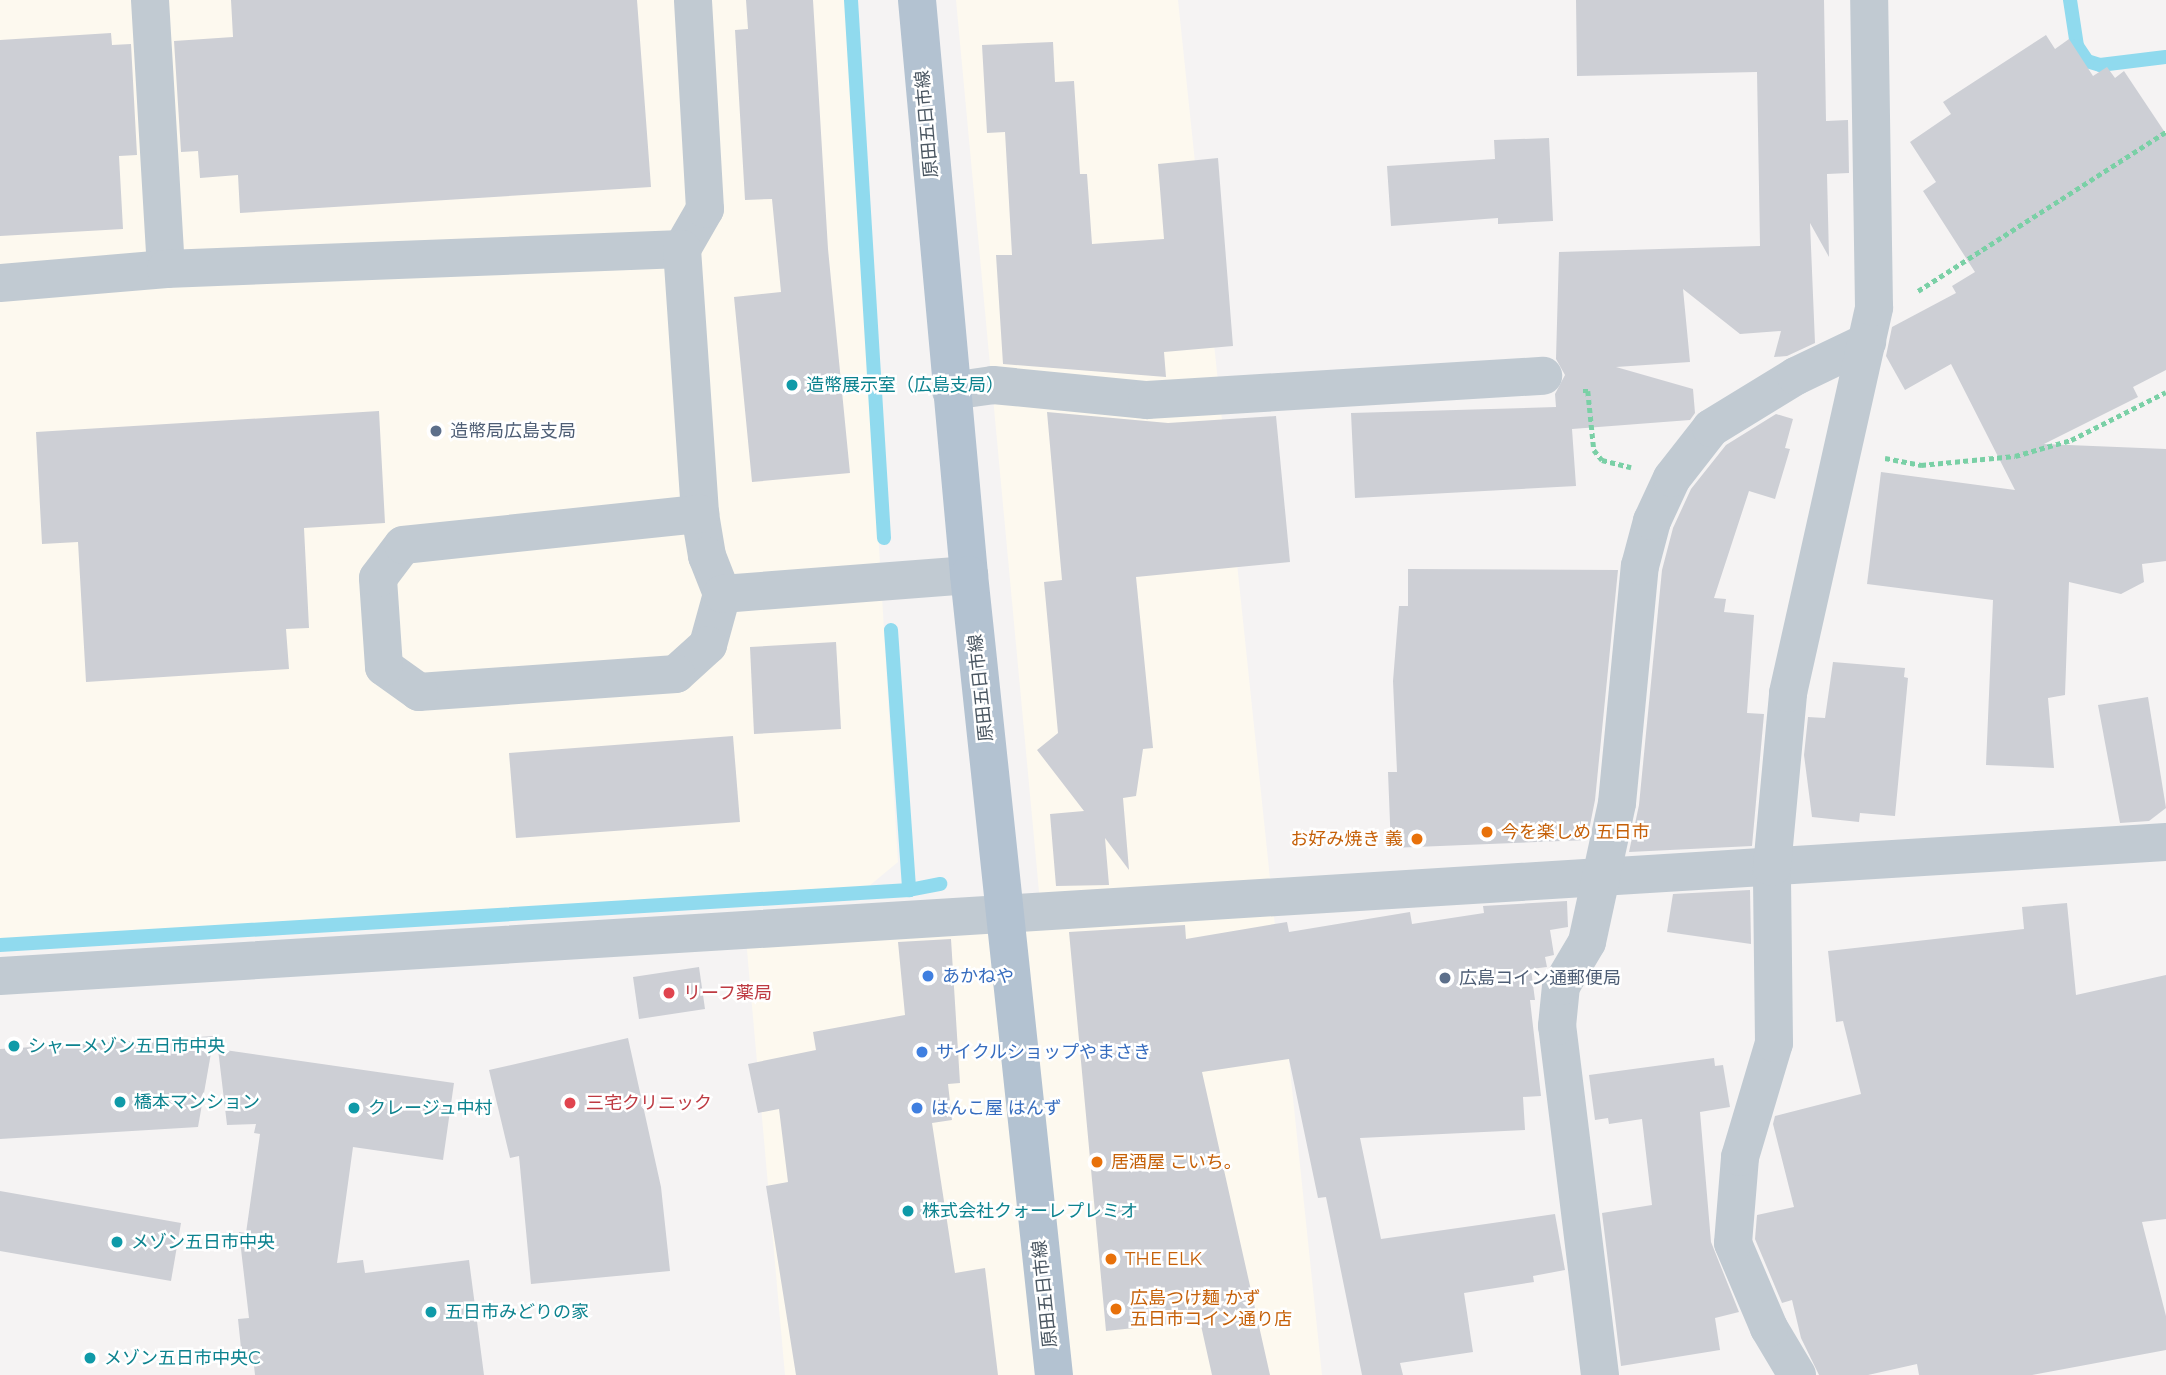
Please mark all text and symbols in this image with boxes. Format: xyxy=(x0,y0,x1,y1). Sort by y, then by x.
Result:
street label: 原田五日市線 xyxy=(912,69,942,179)
place label: 造幣展示室（広島支局） xyxy=(806,374,1004,396)
marker: 造幣展示室（広島支局） xyxy=(784,377,800,393)
place label: 造幣局広島支局 xyxy=(450,420,576,442)
marker: 造幣局広島支局 xyxy=(428,423,444,439)
street label: 原田五日市線 xyxy=(965,633,997,743)
place label: 今を楽しめ 五日市 xyxy=(1501,821,1650,843)
marker: 今を楽しめ 五日市 xyxy=(1479,824,1495,840)
place label: お好み焼き 義 xyxy=(1290,828,1403,850)
marker: お好み焼き 義 xyxy=(1409,831,1425,847)
place label: あかねや xyxy=(942,965,1014,987)
place label: 広島コイン通郵便局 xyxy=(1459,967,1621,989)
marker: あかねや xyxy=(920,968,936,984)
marker: 広島コイン通郵便局 xyxy=(1437,970,1453,986)
place label: リーフ薬局 xyxy=(683,982,773,1004)
marker: リーフ薬局 xyxy=(661,985,677,1001)
place label: シャーメゾン五日市中央 xyxy=(28,1035,226,1057)
marker: シャーメゾン五日市中央 xyxy=(6,1038,22,1054)
place label: サイクルショップやまさき xyxy=(936,1041,1152,1063)
marker: サイクルショップやまさき xyxy=(914,1044,930,1060)
place label: 橋本マンション xyxy=(134,1091,260,1113)
place label: 三宅クリニック xyxy=(586,1092,712,1114)
marker: 三宅クリニック xyxy=(560,1093,580,1113)
marker: 橋本マンション xyxy=(112,1094,128,1110)
place label: クレージュ中村 xyxy=(368,1097,494,1119)
place label: はんこ屋 はんず xyxy=(931,1097,1062,1119)
marker: クレージュ中村 xyxy=(346,1100,362,1116)
marker: はんこ屋 はんず xyxy=(909,1100,925,1116)
place label: 居酒屋 こいち。 xyxy=(1111,1151,1242,1173)
marker: 居酒屋 こいち。 xyxy=(1089,1154,1105,1170)
place label: 株式会社クォーレプレミオ xyxy=(922,1200,1138,1222)
marker: 株式会社クォーレプレミオ xyxy=(900,1203,916,1219)
place label: メゾン五日市中央 xyxy=(131,1231,275,1253)
marker: メゾン五日市中央 xyxy=(109,1234,125,1250)
street label: 原田五日市線 xyxy=(1029,1239,1061,1349)
place label: THE ELK xyxy=(1125,1248,1202,1270)
marker: THE ELK xyxy=(1103,1251,1119,1267)
place label: 広島つけ麺 かず 五日市コイン通り店 xyxy=(1130,1288,1292,1330)
place label: 五日市みどりの家 xyxy=(445,1301,589,1323)
marker: 広島つけ麺 かず 五日市コイン通り店 xyxy=(1108,1301,1124,1317)
marker: 五日市みどりの家 xyxy=(423,1304,439,1320)
place label: メゾン五日市中央C xyxy=(104,1347,261,1369)
marker: メゾン五日市中央C xyxy=(82,1350,98,1366)

